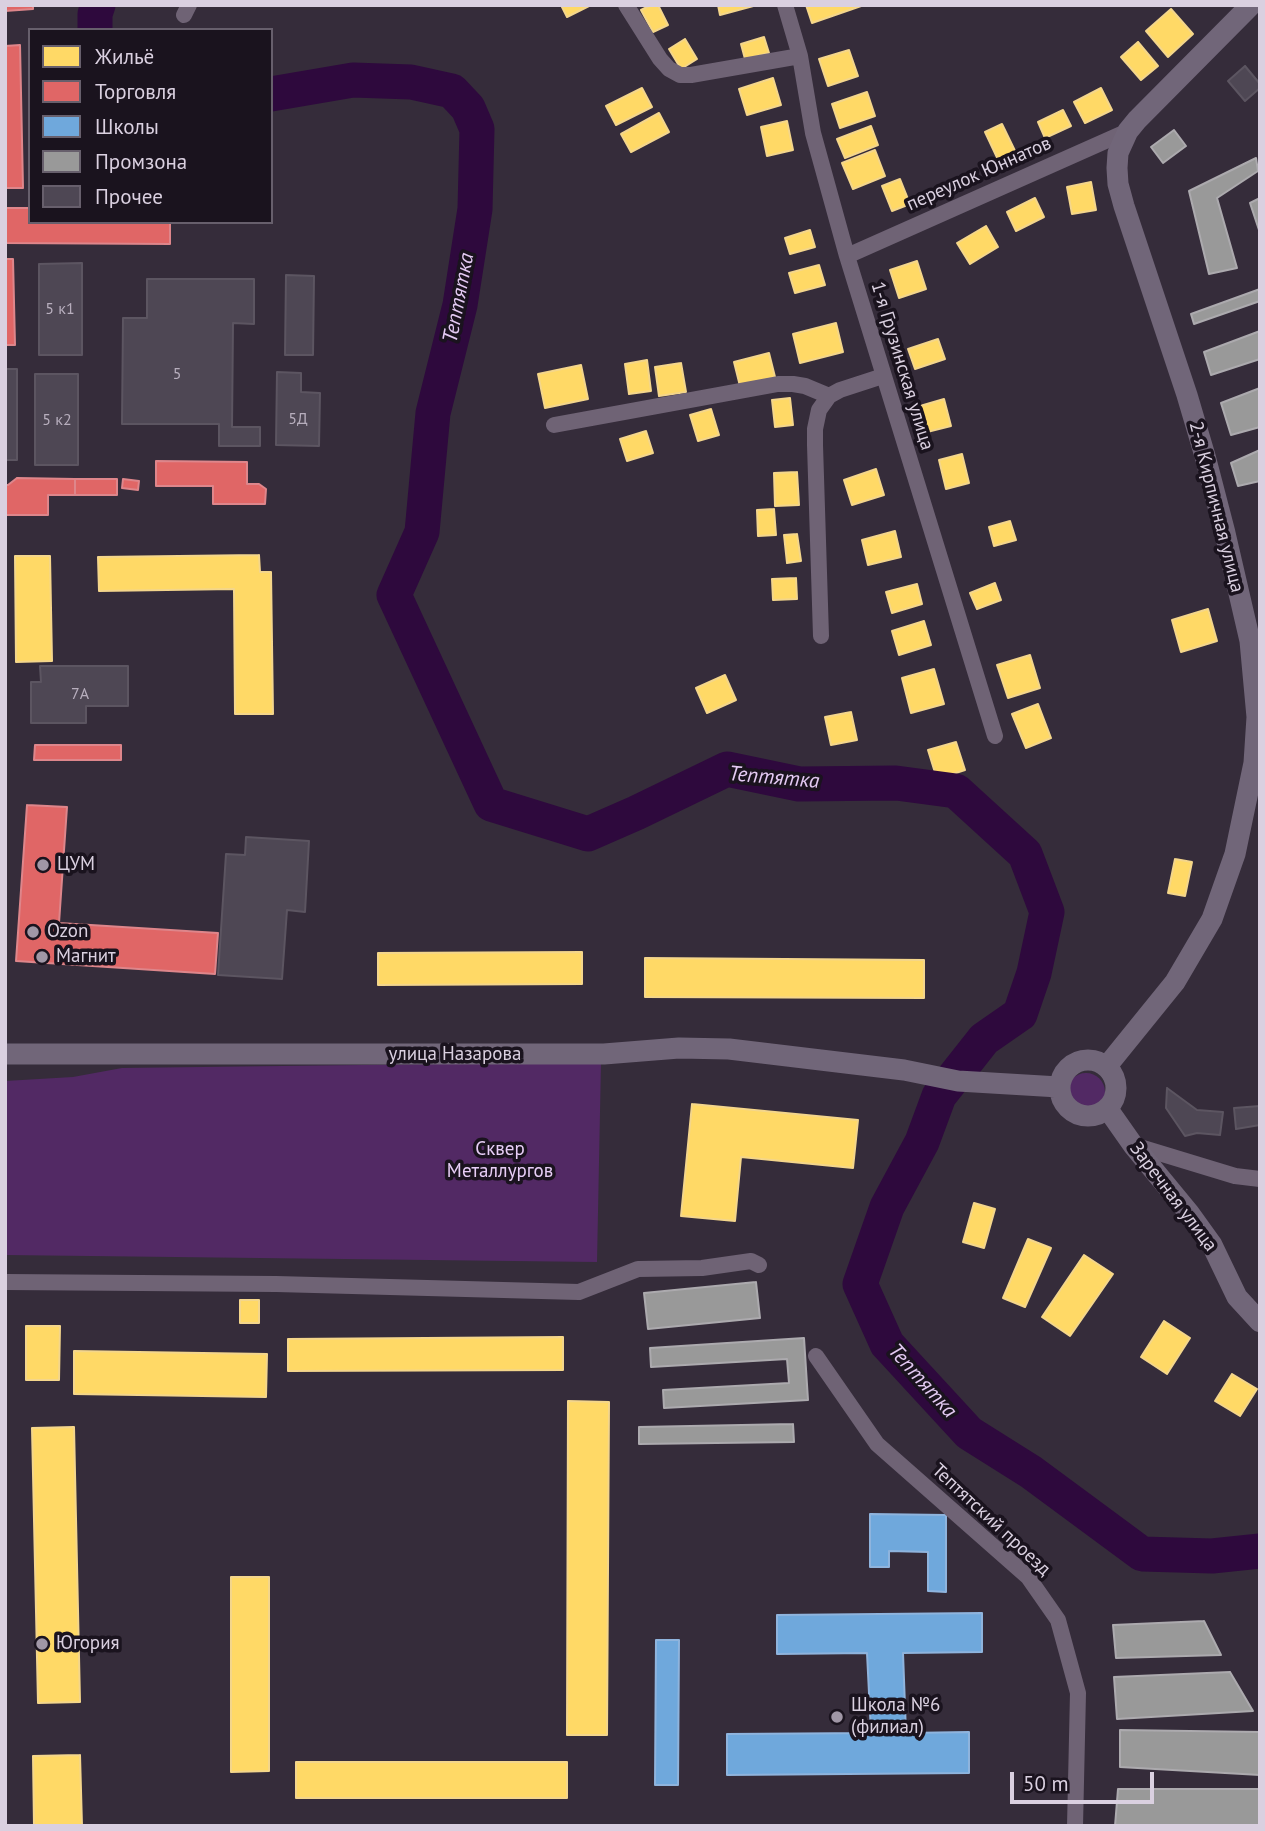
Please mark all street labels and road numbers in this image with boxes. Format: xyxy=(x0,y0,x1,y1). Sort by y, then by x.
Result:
street label: переулок Юннатов xyxy=(903,132,1055,216)
street label: 1-я Грузинская улица xyxy=(866,279,938,453)
street label: 2-я Кирпичная улица xyxy=(1184,419,1248,595)
street label: улица Назарова xyxy=(389,1044,521,1066)
street label: Заречная улица xyxy=(1124,1138,1222,1256)
street label: Тептятский проезд xyxy=(927,1459,1055,1581)

